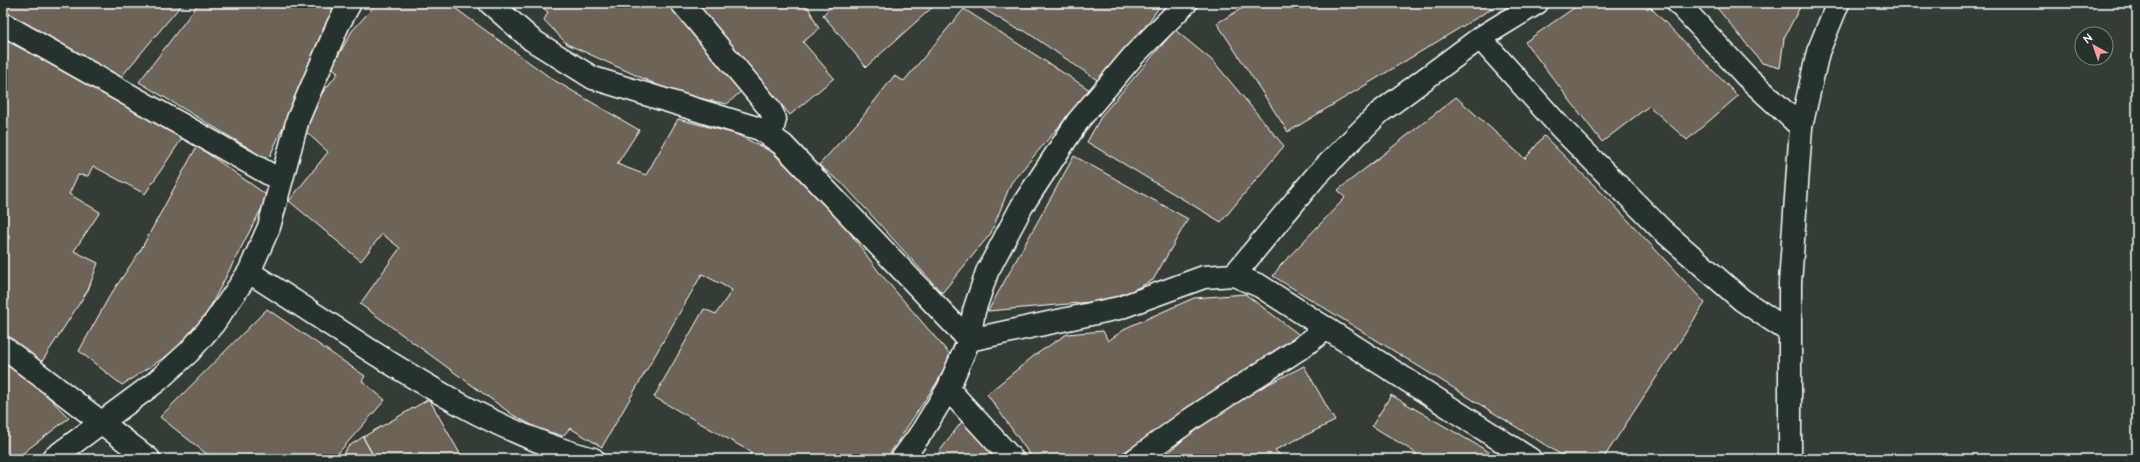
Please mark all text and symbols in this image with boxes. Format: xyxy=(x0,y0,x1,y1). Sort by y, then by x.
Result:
north arrow xyxy=(2074,26,2114,66)
text: N xyxy=(2080,31,2095,47)

